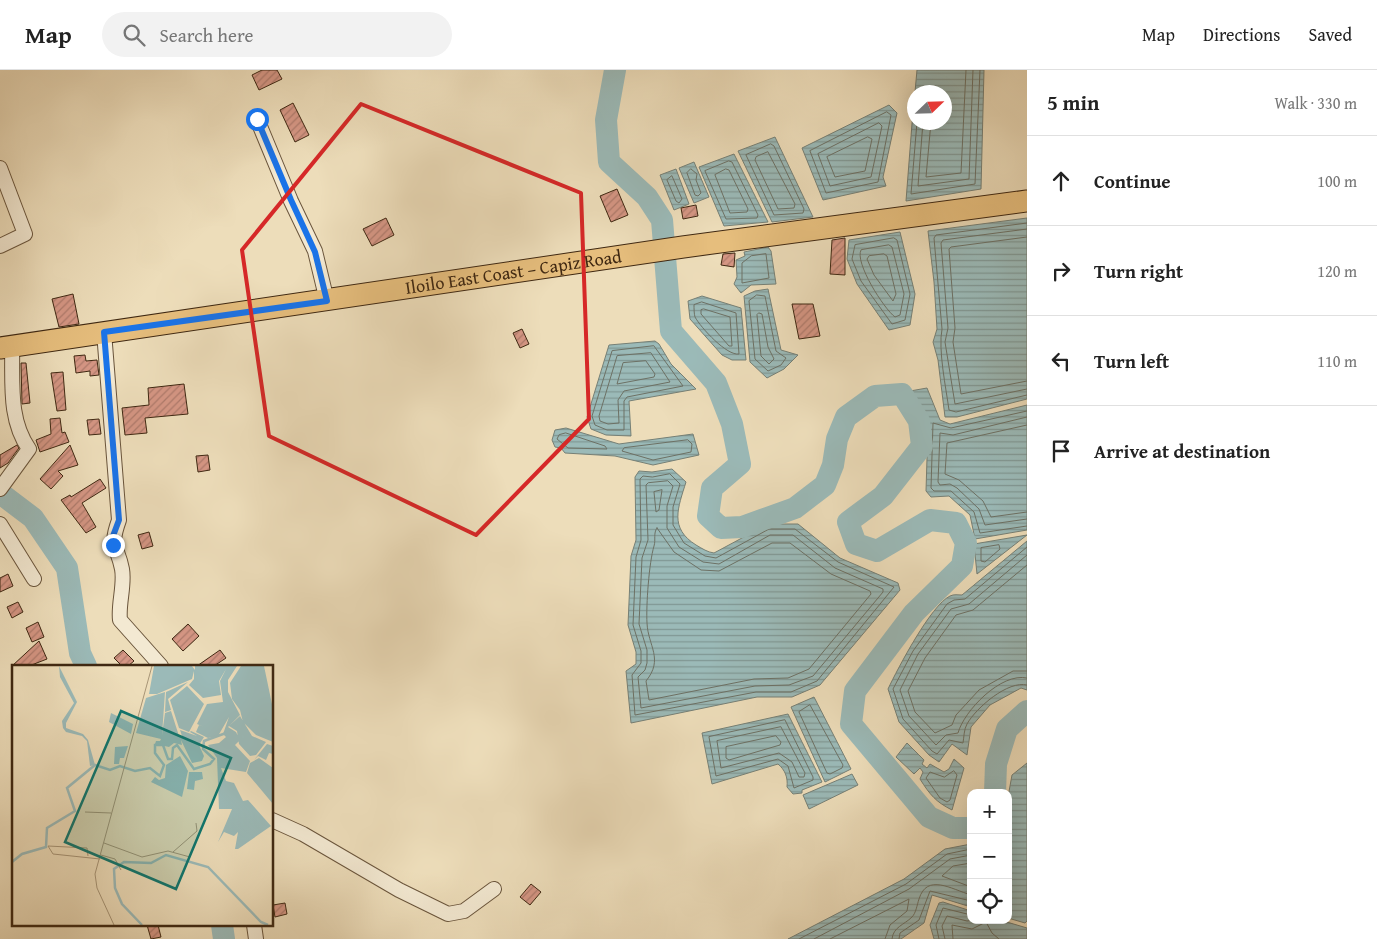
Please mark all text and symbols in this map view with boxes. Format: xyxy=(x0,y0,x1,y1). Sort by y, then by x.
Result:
search box xyxy=(102,12,452,57)
text: Map xyxy=(25,17,72,52)
icon: search xyxy=(120,21,148,49)
text: Search here xyxy=(160,21,253,49)
text: Map xyxy=(1142,21,1175,48)
text: Directions xyxy=(1203,21,1280,48)
text: Saved xyxy=(1308,21,1352,48)
north arrow xyxy=(907,85,952,130)
text: 5 min xyxy=(1047,87,1099,118)
text: Walk · 330 m xyxy=(1274,91,1357,115)
route start xyxy=(246,108,269,131)
icon: ahead xyxy=(1047,167,1075,195)
text: Continue xyxy=(1094,167,1171,195)
text: 100 m xyxy=(1317,169,1357,193)
street label: Iloilo East Coast – Capiz Road xyxy=(403,242,624,301)
icon: right xyxy=(1047,257,1075,285)
text: Turn right xyxy=(1094,257,1183,285)
text: 120 m xyxy=(1317,259,1357,283)
icon: left xyxy=(1047,347,1075,375)
text: Turn left xyxy=(1094,347,1169,375)
text: 110 m xyxy=(1317,349,1357,373)
icon: arrive xyxy=(1047,437,1075,465)
text: Arrive at destination xyxy=(1094,437,1270,465)
route end xyxy=(102,534,125,557)
inset map xyxy=(12,665,274,926)
map controls xyxy=(967,789,1012,924)
button: + xyxy=(967,789,1012,834)
button: − xyxy=(967,834,1012,879)
button: locate xyxy=(967,879,1012,924)

